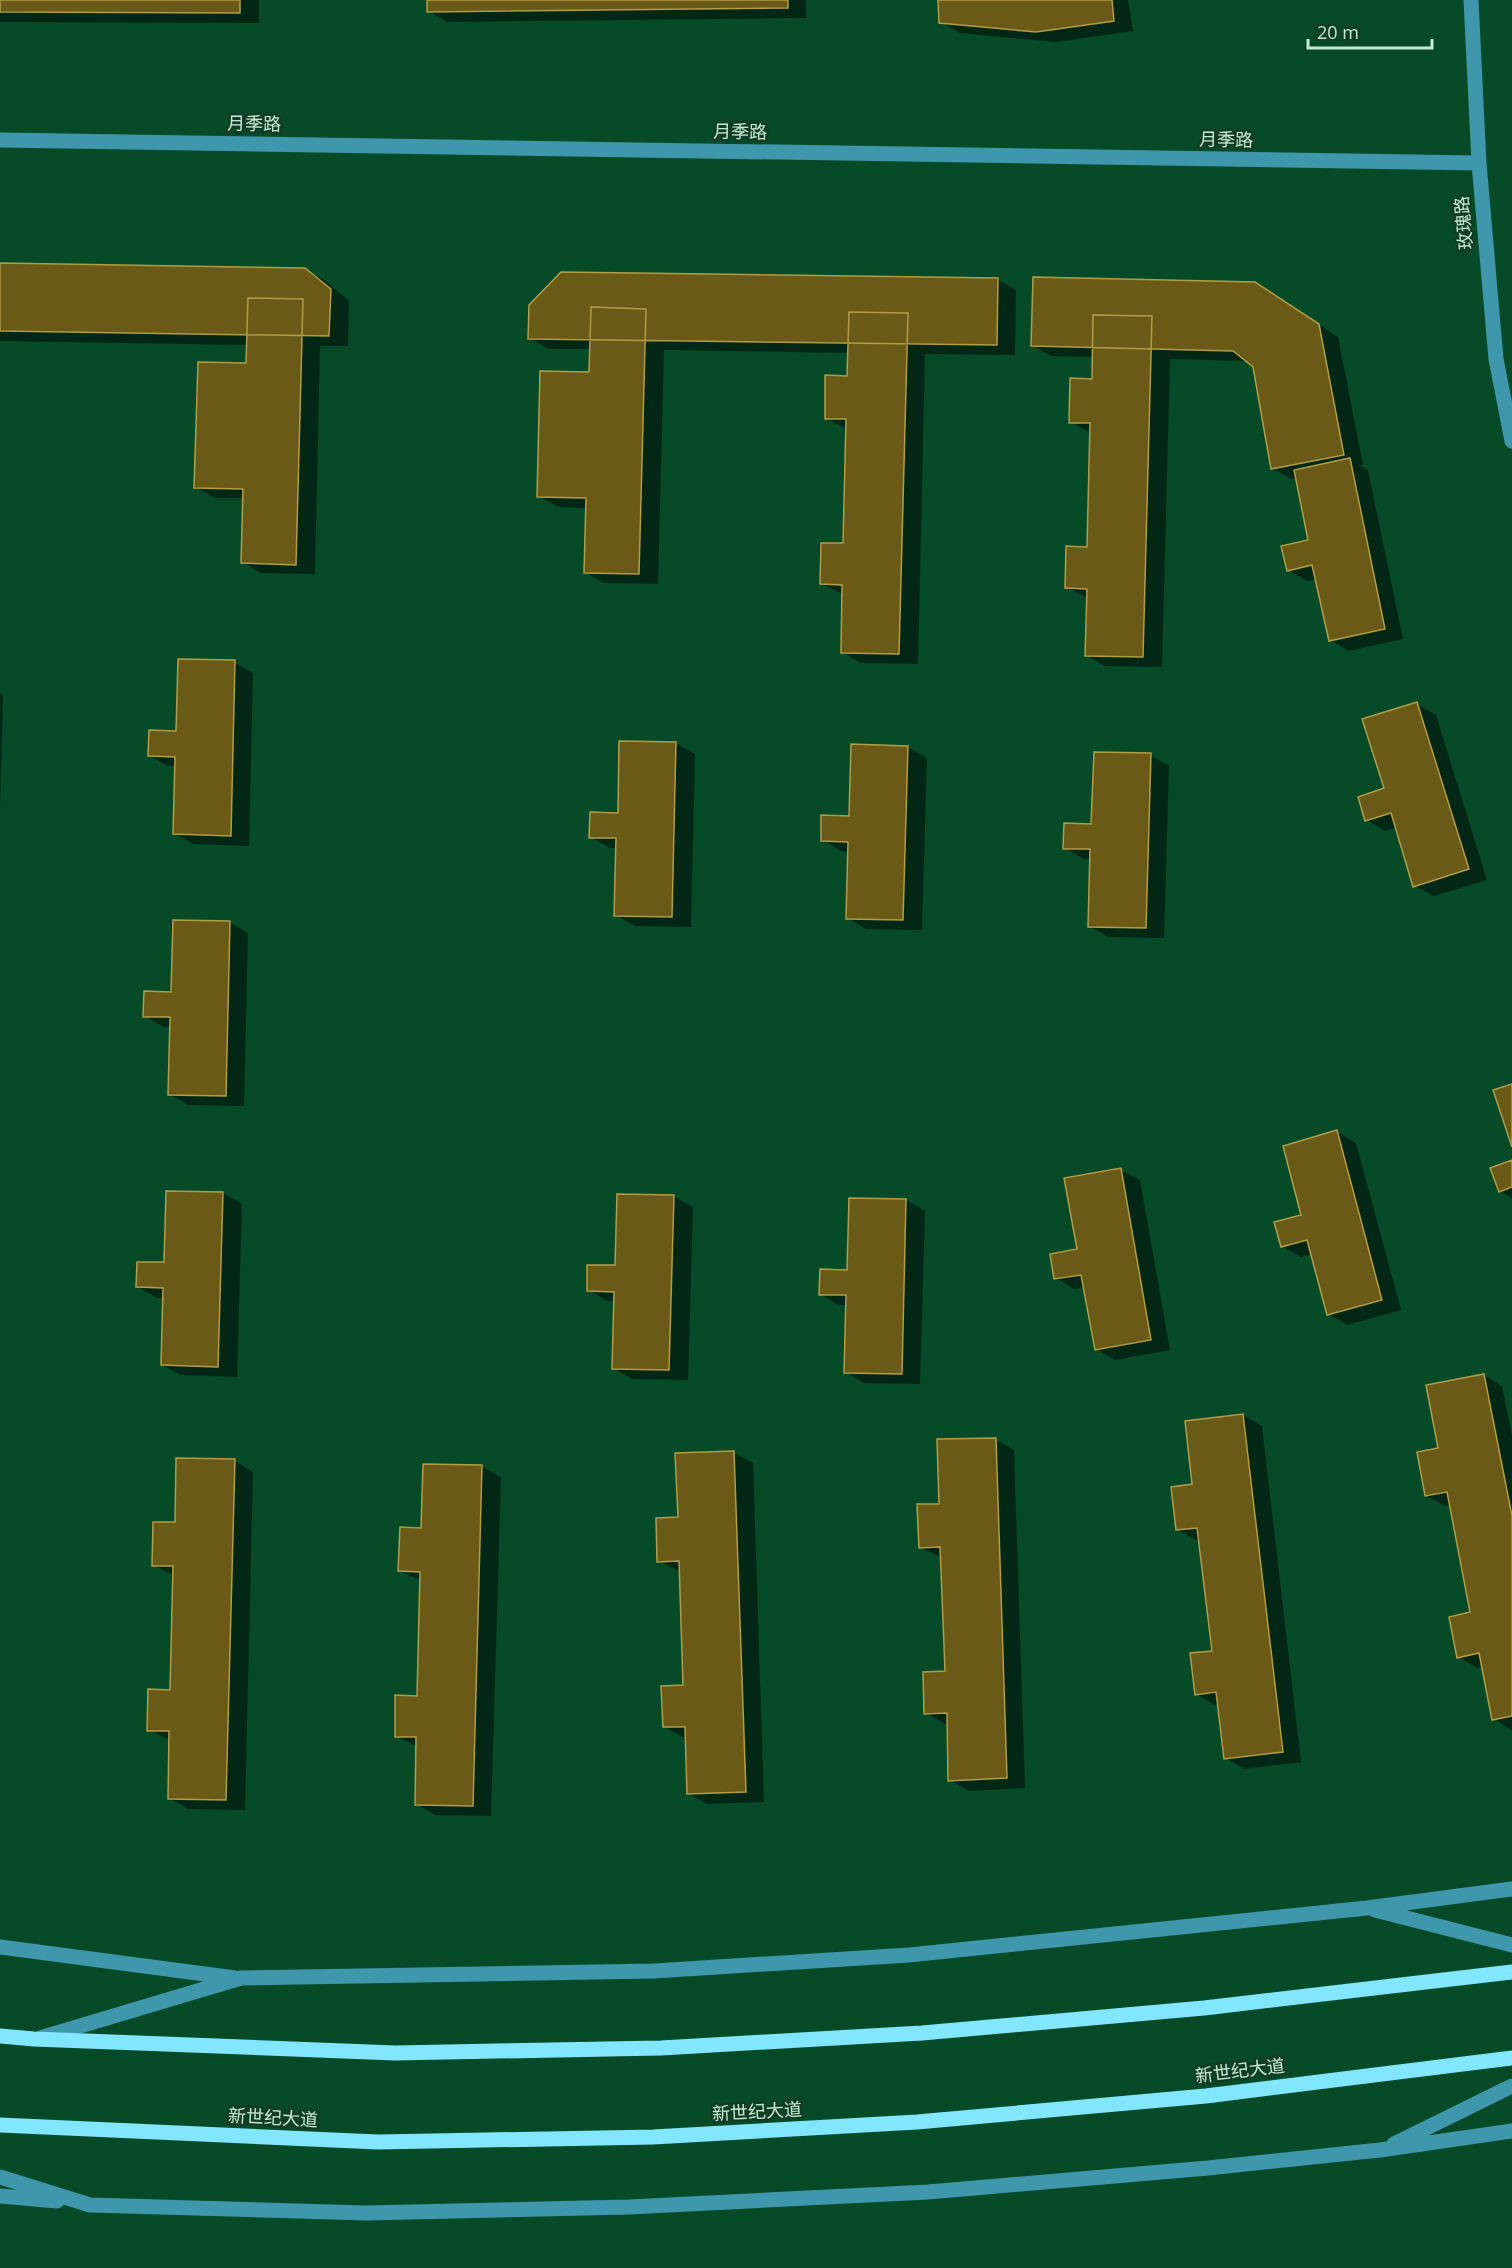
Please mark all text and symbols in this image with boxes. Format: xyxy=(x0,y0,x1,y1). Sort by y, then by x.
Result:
scale bar xyxy=(1308,12,1432,50)
text: 20 m xyxy=(1317,20,1359,44)
street label: 月季路 xyxy=(227,111,281,135)
street label: 月季路 xyxy=(713,119,767,143)
street label: 月季路 xyxy=(1199,127,1253,151)
street label: 玫瑰路 xyxy=(1449,195,1477,251)
street label: 新世纪大道 xyxy=(1194,2053,1286,2087)
street label: 新世纪大道 xyxy=(711,2097,803,2125)
street label: 新世纪大道 xyxy=(227,2103,319,2131)

